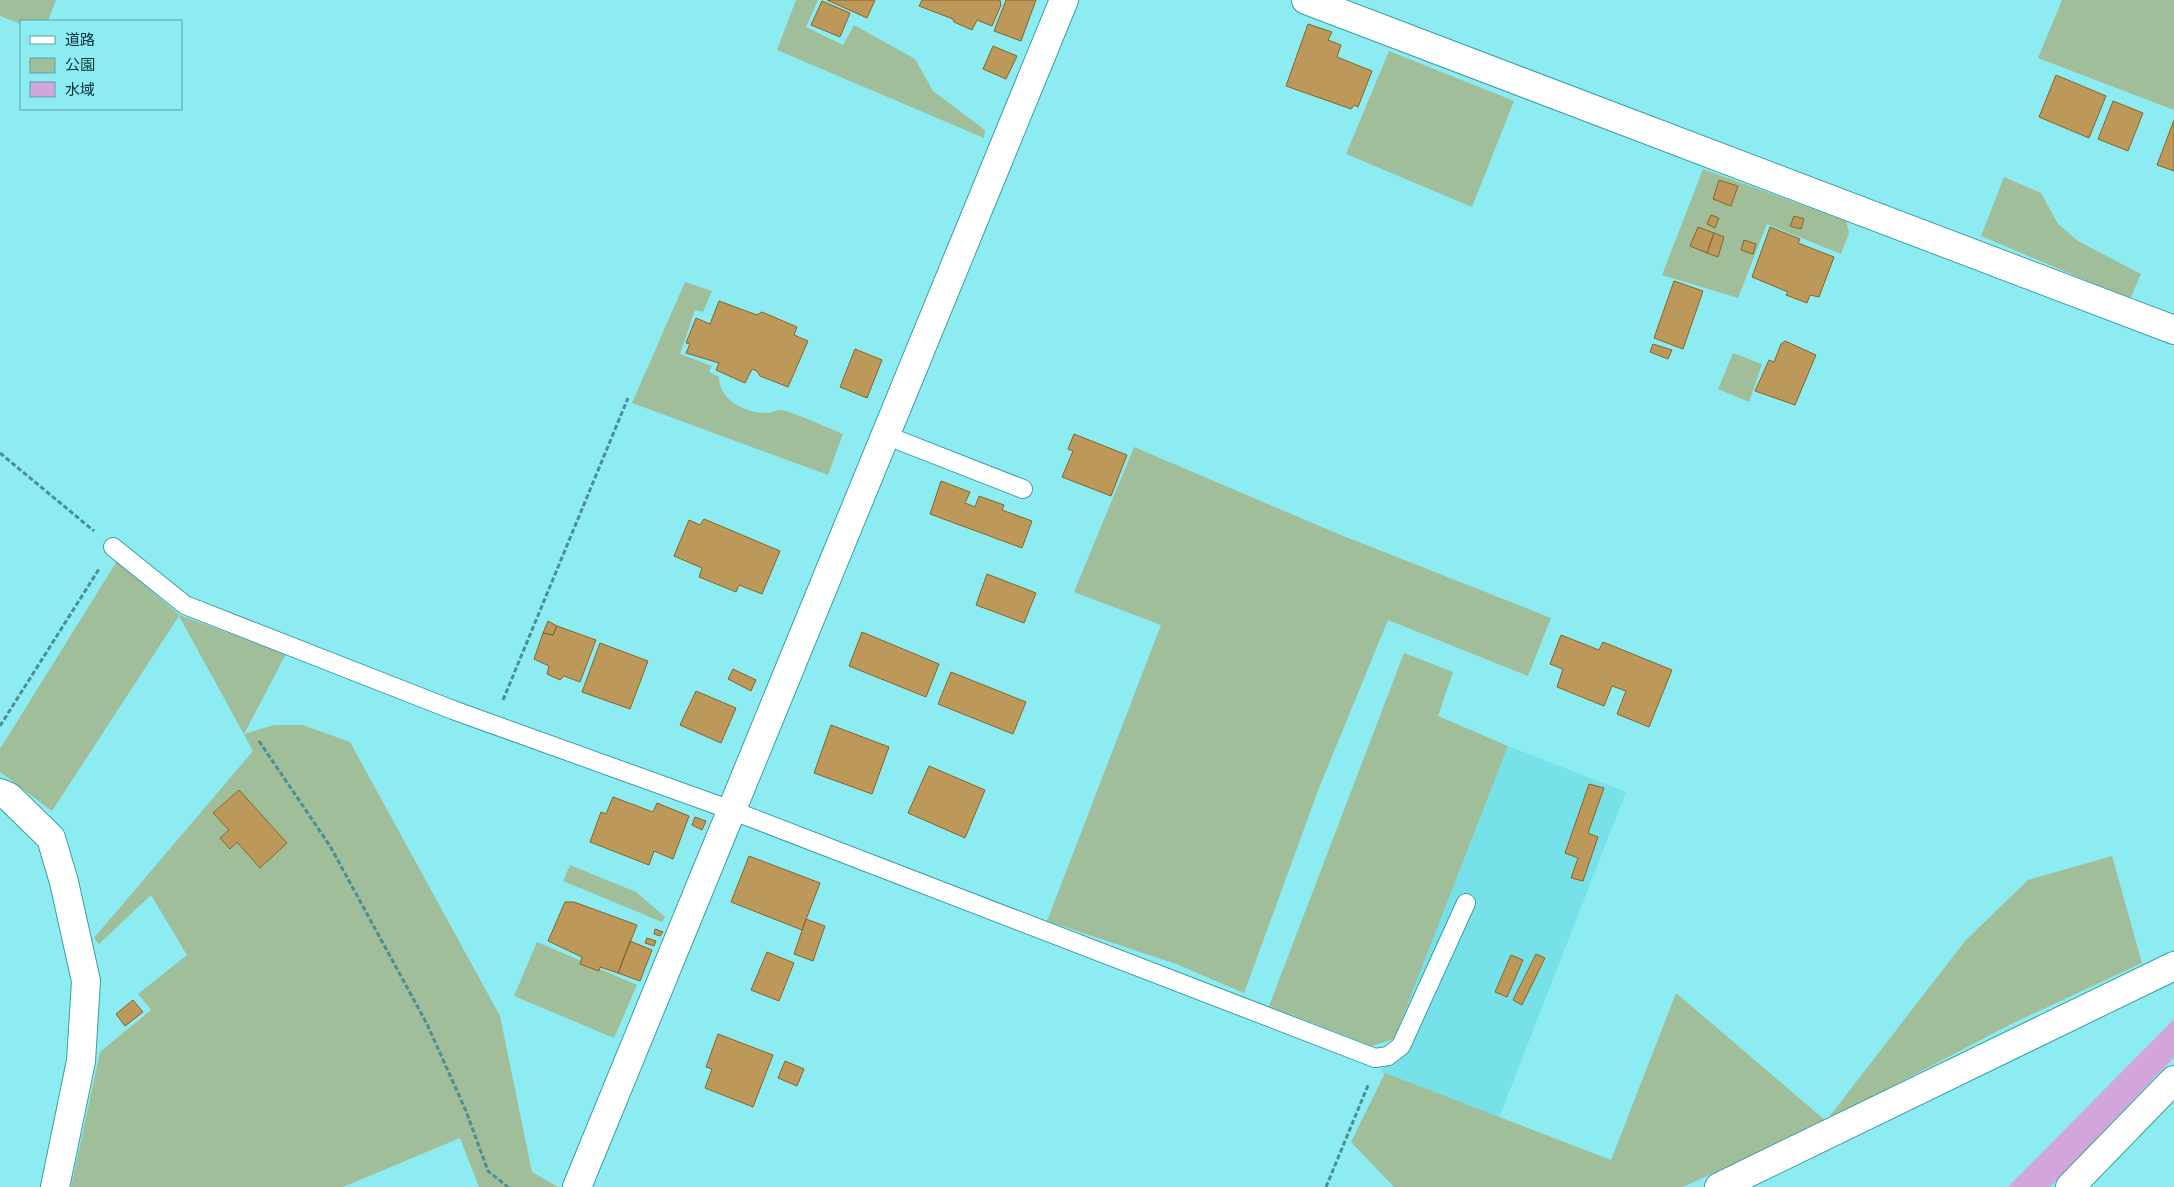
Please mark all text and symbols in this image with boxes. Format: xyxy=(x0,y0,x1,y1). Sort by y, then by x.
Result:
legend xyxy=(20,20,182,110)
text: 道路 xyxy=(65,30,95,48)
text: 公園 xyxy=(65,55,95,73)
text: 水域 xyxy=(65,80,95,98)

